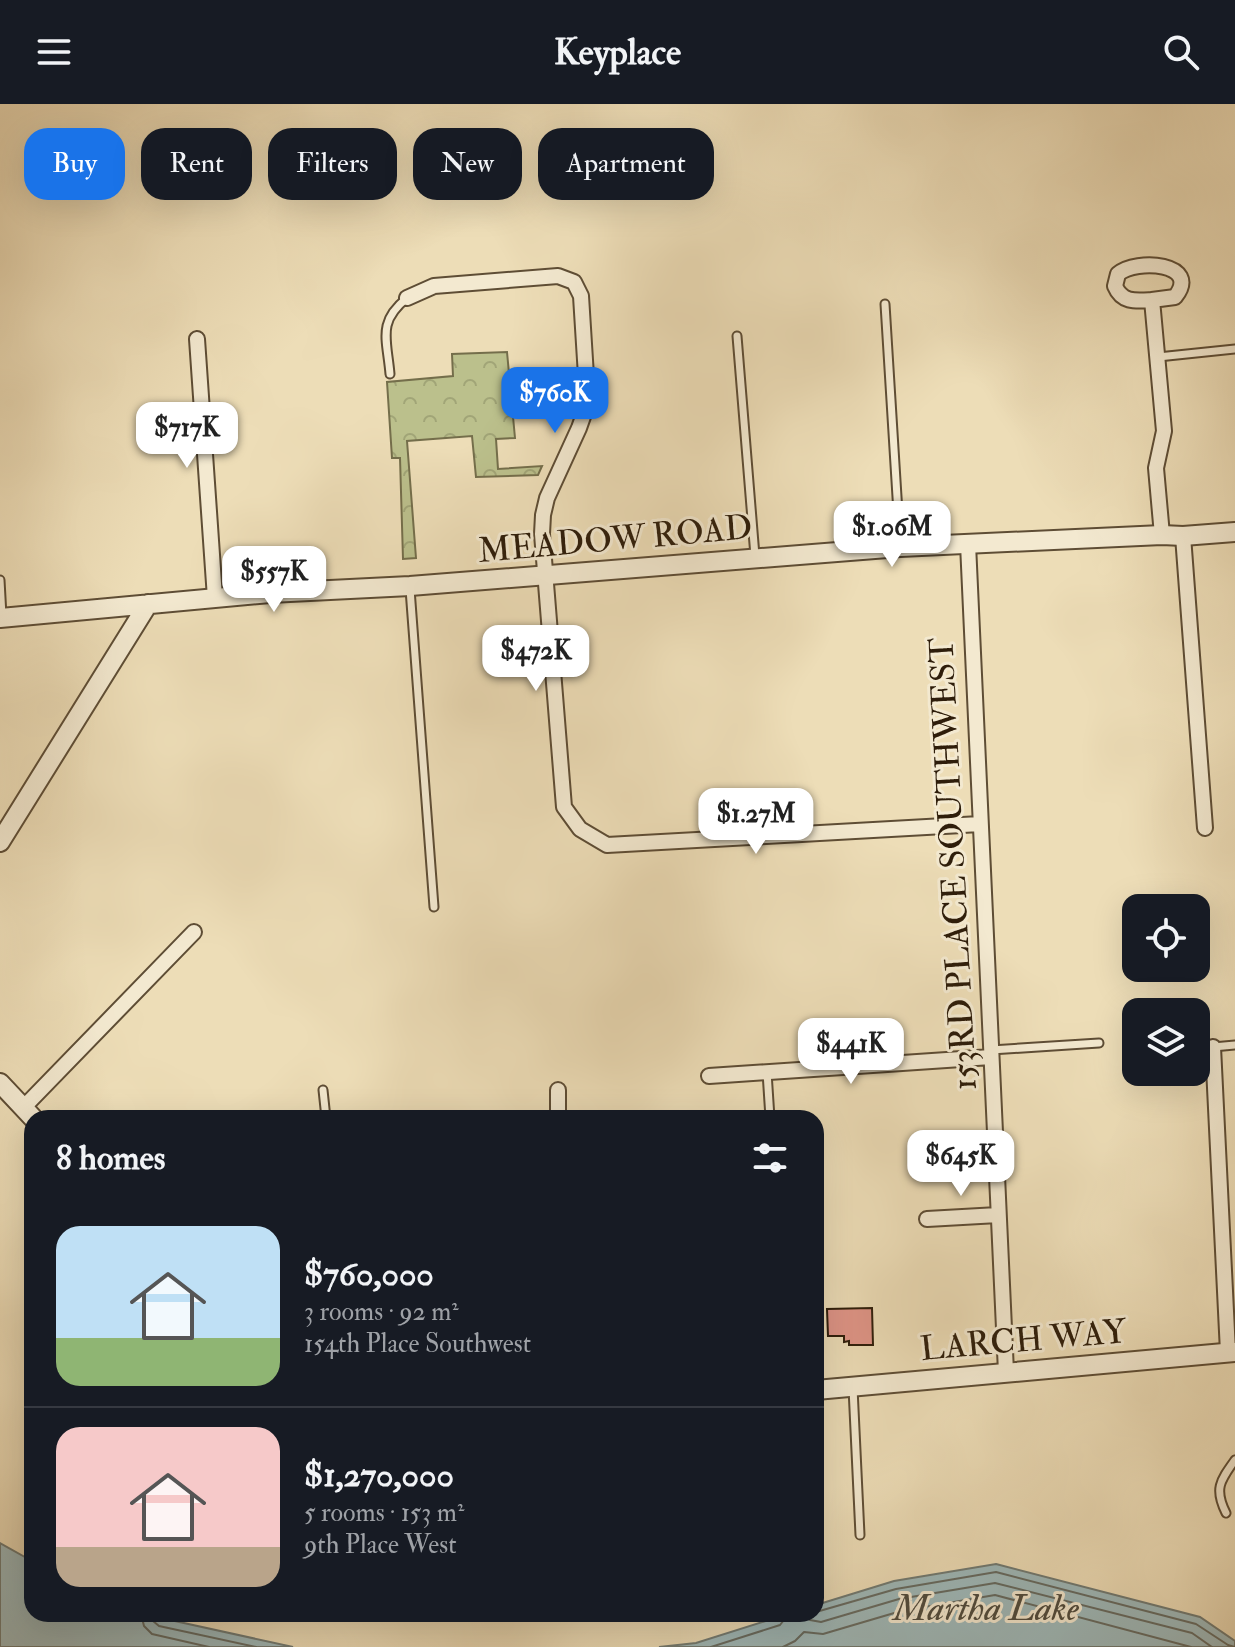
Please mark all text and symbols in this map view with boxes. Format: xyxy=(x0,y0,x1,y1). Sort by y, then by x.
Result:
icon: menu xyxy=(32,30,76,74)
text: Keyplace xyxy=(554,30,681,75)
icon: search xyxy=(1159,30,1203,74)
chip: Buy xyxy=(24,128,125,200)
chip: Rent xyxy=(141,128,252,200)
chip: Filters xyxy=(268,128,397,200)
chip: New xyxy=(413,128,522,200)
chip: Apartment xyxy=(538,128,714,200)
pin: $760K xyxy=(499,367,611,435)
text: $760K xyxy=(519,377,591,409)
pin: $717K xyxy=(131,402,243,470)
text: $717K xyxy=(154,412,220,444)
pin: $1.06M xyxy=(827,501,957,569)
street label: MEADOW ROAD xyxy=(476,506,754,573)
text: $1.06M xyxy=(852,511,932,543)
pin: $557K xyxy=(218,546,330,614)
text: $557K xyxy=(240,556,308,588)
pin: $472K xyxy=(480,625,592,693)
text: $472K xyxy=(500,635,572,667)
street label: 153RD PLACE SOUTHWEST xyxy=(920,636,987,1091)
pin: $1.27M xyxy=(691,788,821,856)
text: $1.27M xyxy=(716,798,796,830)
map controls xyxy=(1122,894,1210,1086)
button: locate xyxy=(1122,894,1210,982)
button: layers xyxy=(1122,998,1210,1086)
pin: $441K xyxy=(795,1018,907,1086)
text: $441K xyxy=(816,1028,886,1060)
pin: $645K xyxy=(905,1130,1017,1198)
icon: filters xyxy=(748,1136,792,1180)
text: 8 homes xyxy=(56,1137,165,1180)
text: $645K xyxy=(925,1140,997,1172)
text: $760,000 xyxy=(304,1253,434,1296)
icon: home xyxy=(120,1258,216,1354)
text: 3 rooms · 92 m² xyxy=(304,1296,459,1328)
street label: LARCH WAY xyxy=(918,1310,1129,1371)
text: 154th Place Southwest xyxy=(304,1328,531,1360)
text: $1,270,000 xyxy=(304,1454,454,1497)
icon: home xyxy=(120,1459,216,1555)
text: 5 rooms · 153 m² xyxy=(304,1497,464,1529)
text: 9th Place West xyxy=(304,1529,457,1561)
water label: Martha Lake xyxy=(891,1586,1080,1631)

